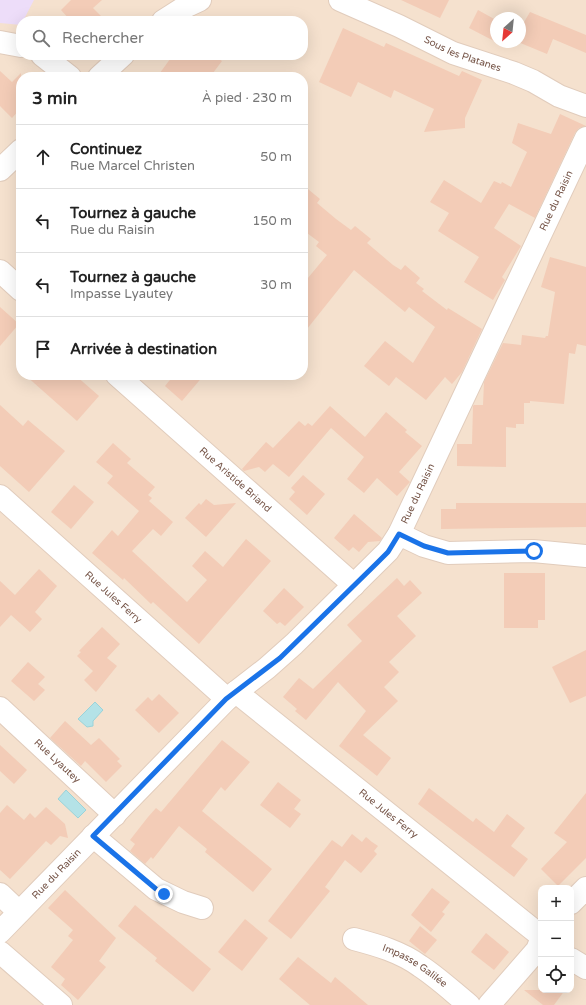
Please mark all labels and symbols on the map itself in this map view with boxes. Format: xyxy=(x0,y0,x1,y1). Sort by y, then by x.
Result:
north arrow xyxy=(490,12,526,48)
street label: Sous les Platanes xyxy=(422,33,503,74)
street label: Rue du Raisin xyxy=(537,169,576,233)
street label: Rue Aristide Briand xyxy=(197,445,274,515)
street label: Rue du Raisin xyxy=(399,462,437,526)
route start xyxy=(525,542,543,560)
street label: Rue Jules Ferry xyxy=(82,569,145,626)
street label: Rue Lyautey xyxy=(31,737,83,786)
street label: Rue Jules Ferry xyxy=(356,787,421,841)
street label: Rue du Raisin xyxy=(29,846,84,902)
route end xyxy=(155,885,173,903)
street label: Impasse Galilée xyxy=(381,942,450,990)

